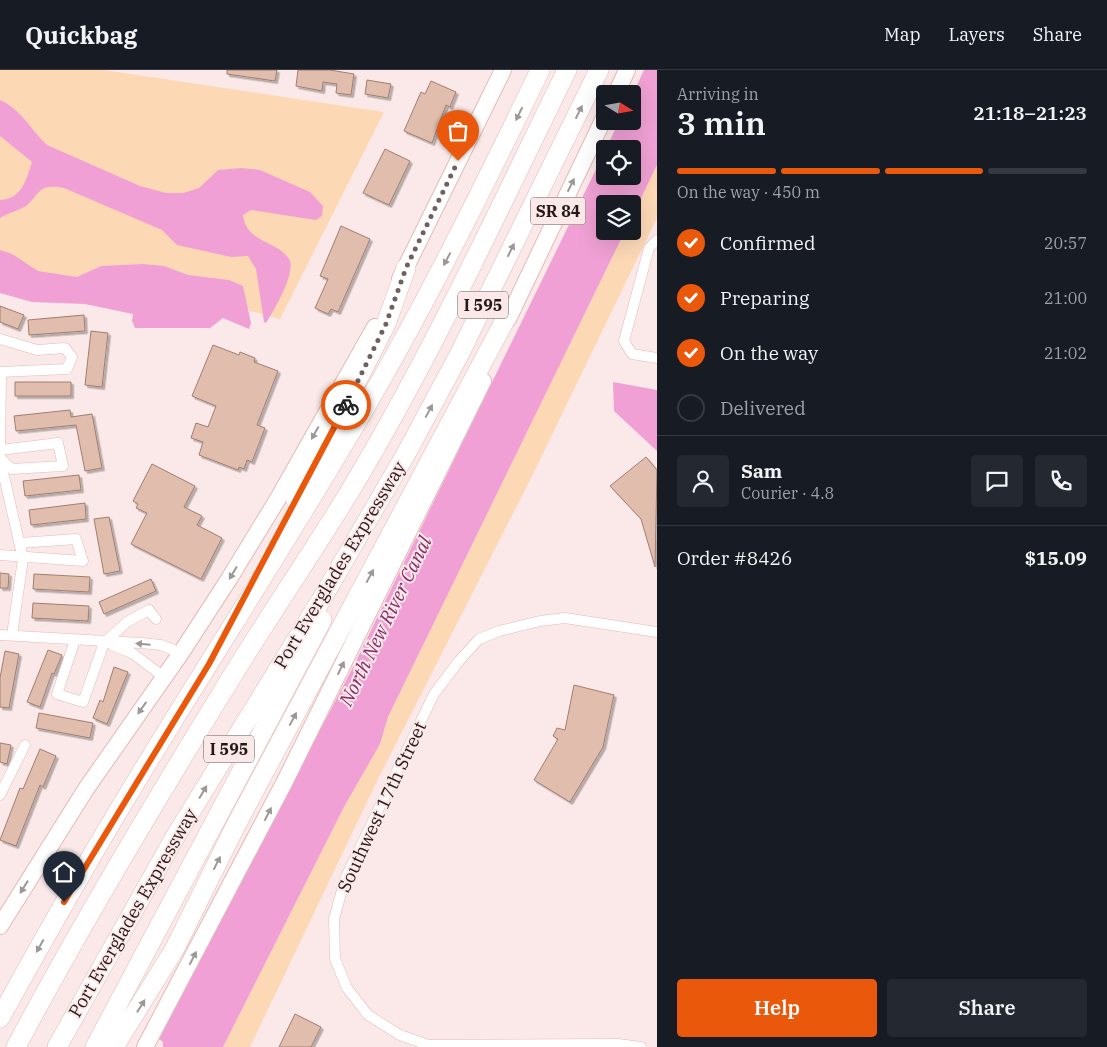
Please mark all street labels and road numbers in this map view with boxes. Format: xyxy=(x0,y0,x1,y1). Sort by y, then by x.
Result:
road number: SR 84 xyxy=(530,198,586,224)
road number: I 595 xyxy=(458,292,508,318)
street label: Port Everglades Expressway xyxy=(269,457,411,672)
street label: Southwest 17th Street xyxy=(332,718,431,896)
road number: I 595 xyxy=(204,736,254,762)
street label: Port Everglades Expressway xyxy=(63,804,202,1021)

